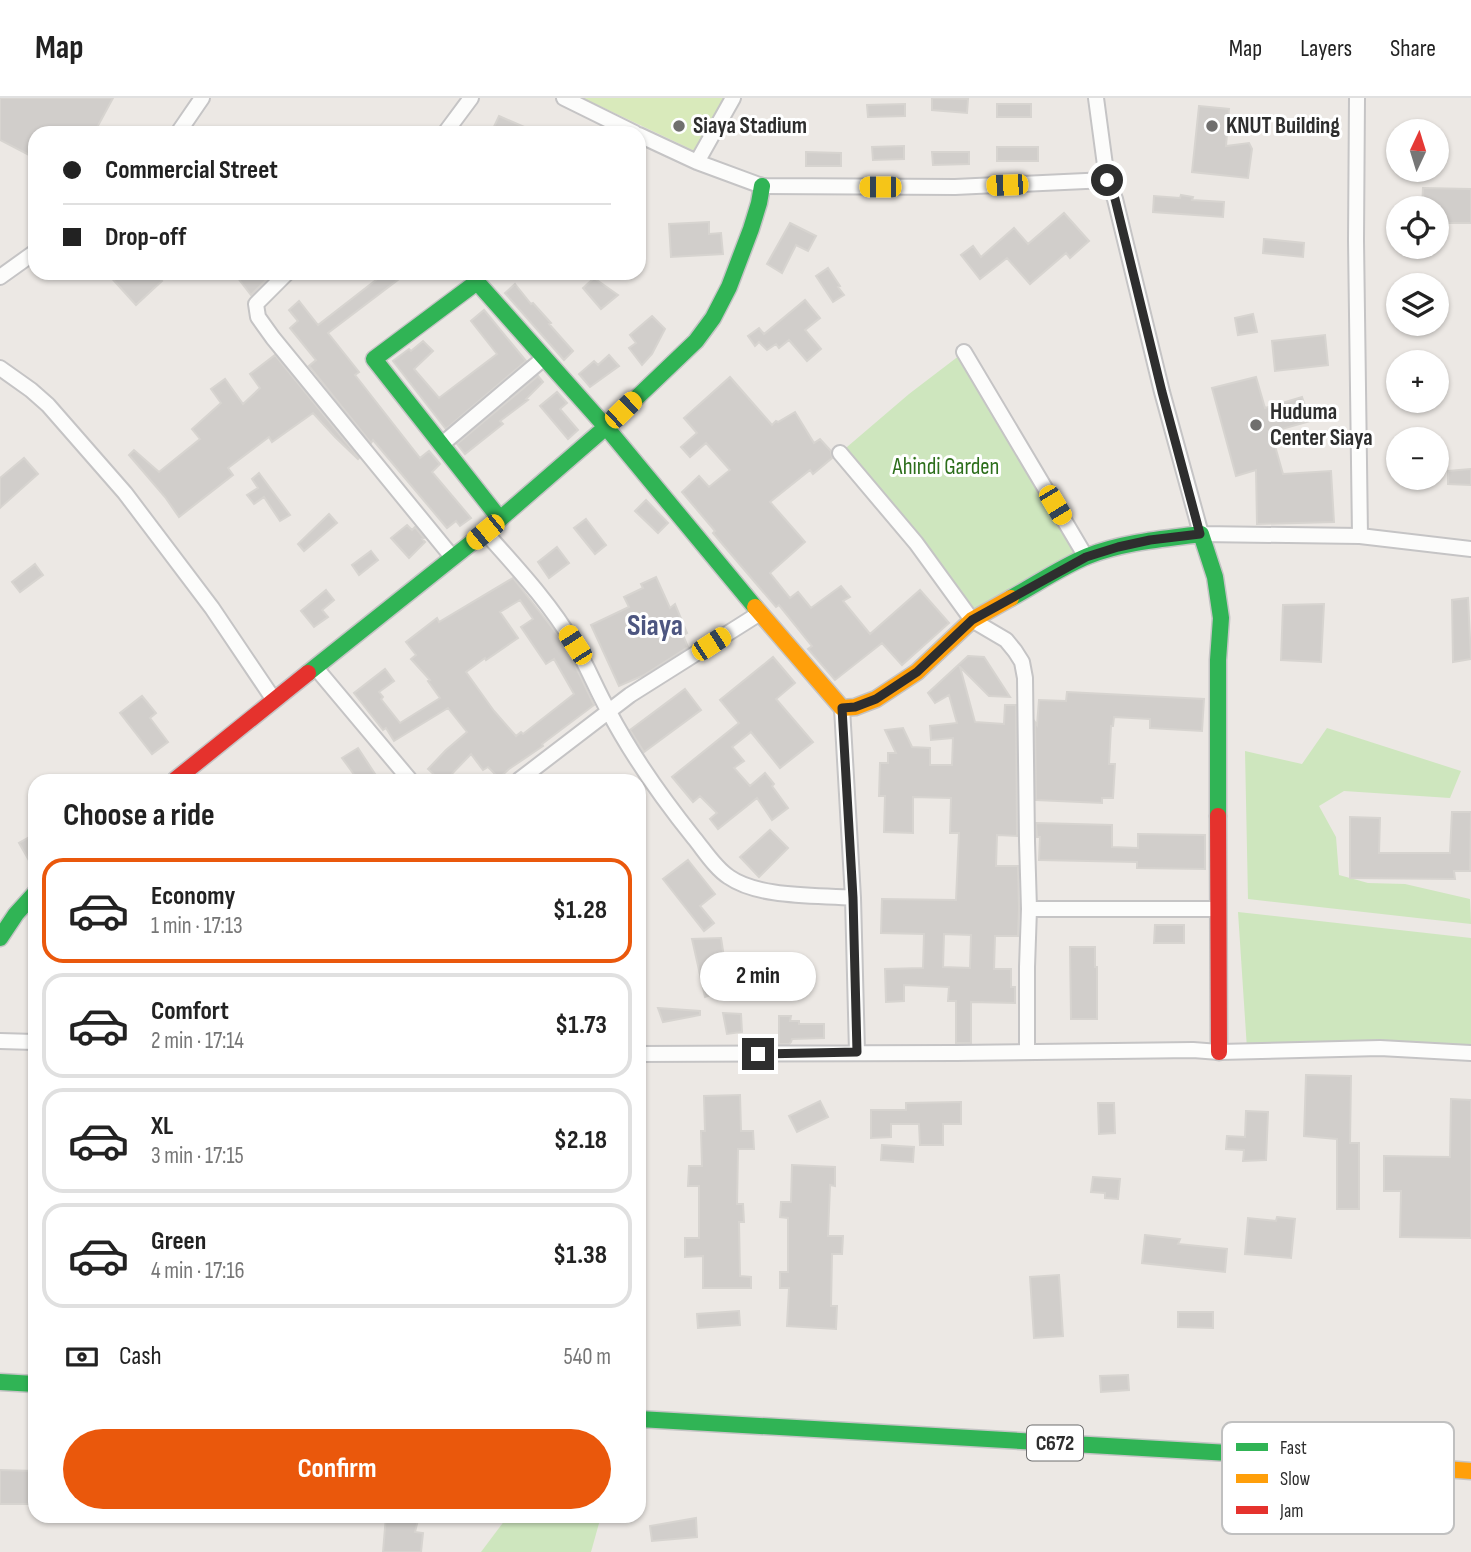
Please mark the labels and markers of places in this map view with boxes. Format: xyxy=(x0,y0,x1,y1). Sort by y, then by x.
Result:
place label: Siaya Stadium xyxy=(693,112,807,140)
place label: KNUT Building xyxy=(1226,112,1340,140)
marker: Siaya Stadium xyxy=(671,118,687,134)
marker: KNUT Building xyxy=(1204,118,1220,134)
place label: Huduma Center Siaya xyxy=(1270,398,1373,452)
marker: Huduma Center Siaya xyxy=(1248,417,1264,433)

